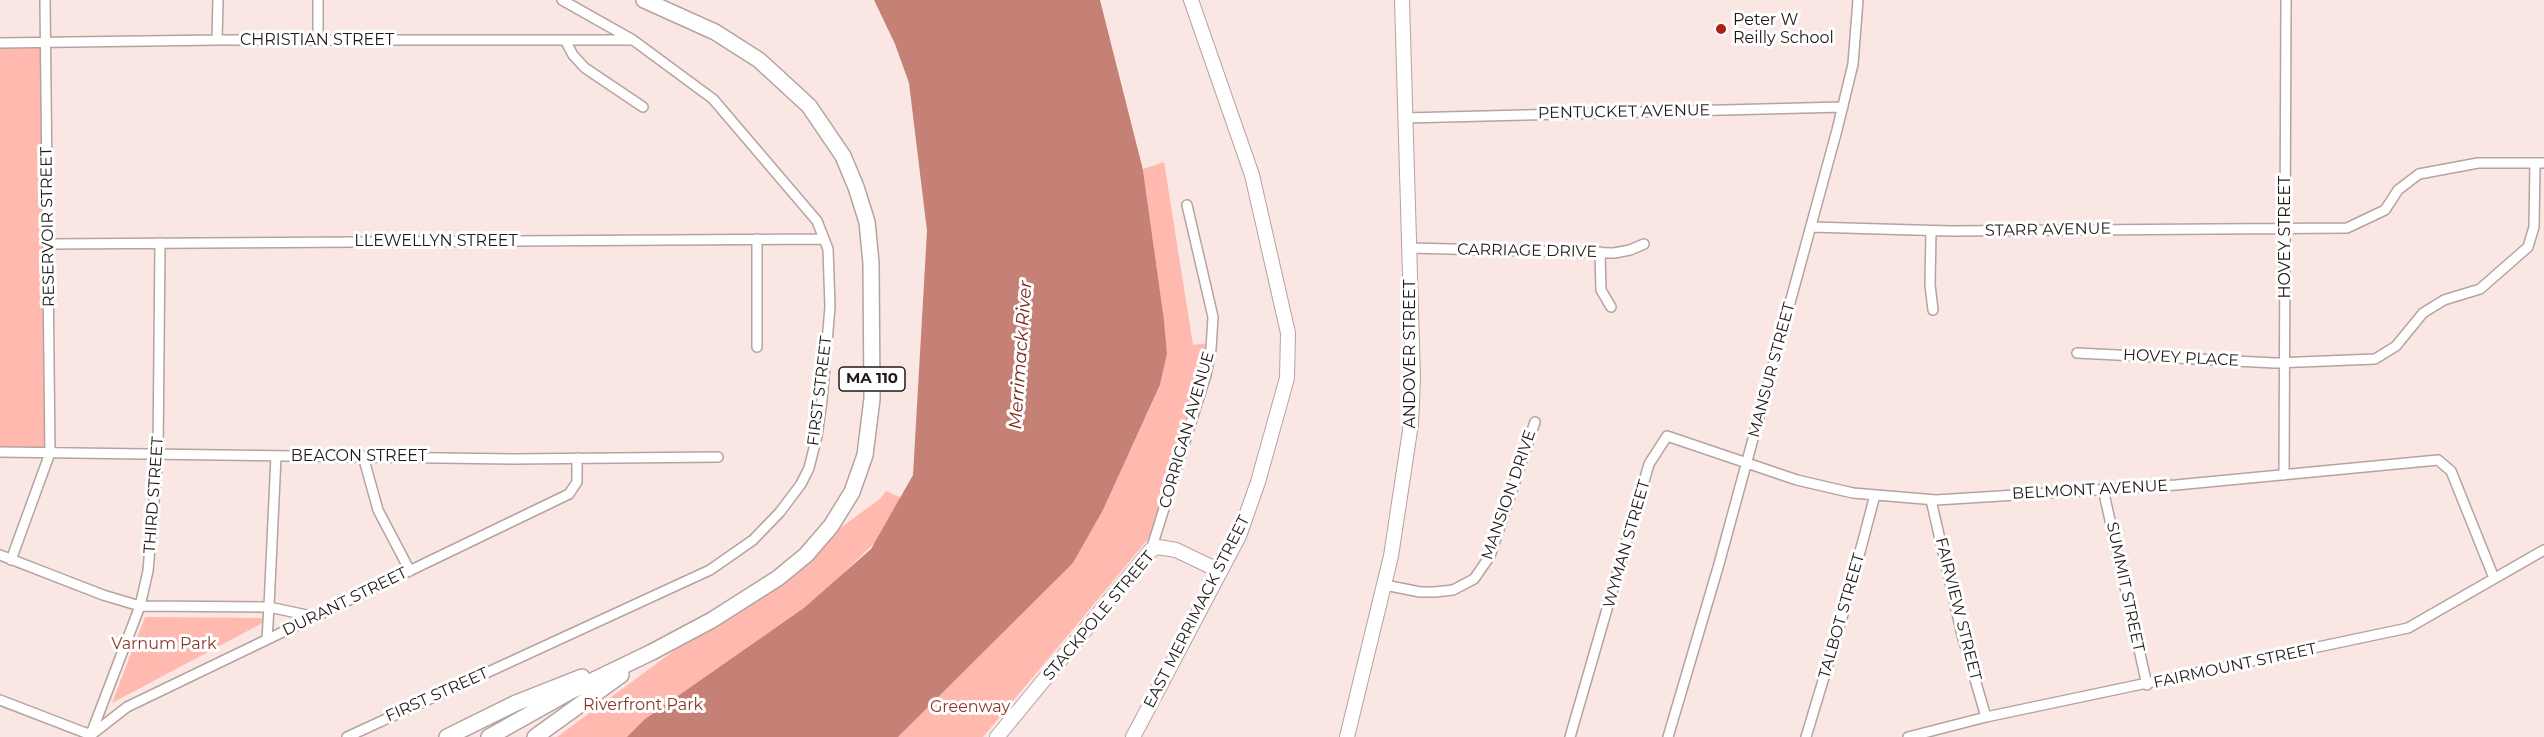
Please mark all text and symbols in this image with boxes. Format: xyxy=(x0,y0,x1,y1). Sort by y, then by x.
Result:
place label: Peter W Reilly School xyxy=(1733,10,1834,48)
marker: Peter W Reilly School xyxy=(1714,22,1728,36)
street label: CHRISTIAN STREET xyxy=(240,30,394,50)
street label: PENTUCKET AVENUE xyxy=(1538,101,1710,123)
street label: RESERVOIR STREET xyxy=(37,147,59,307)
street label: HOVEY STREET xyxy=(2275,176,2295,298)
street label: STARR AVENUE xyxy=(1985,219,2111,241)
street label: LLEWELLYN STREET xyxy=(354,231,518,251)
street label: CARRIAGE DRIVE xyxy=(1457,240,1597,262)
street label: ANDOVER STREET xyxy=(1400,279,1420,429)
water label: Merrimack River xyxy=(1005,280,1037,430)
street label: MANSUR STREET xyxy=(1745,300,1799,440)
street label: FIRST STREET xyxy=(804,335,836,447)
street label: HOVEY PLACE xyxy=(2123,345,2239,371)
street label: CORRIGAN AVENUE xyxy=(1155,349,1219,511)
road number: MA 110 xyxy=(839,367,905,391)
street label: MANSION DRIVE xyxy=(1478,428,1540,562)
street label: THIRD STREET xyxy=(140,436,168,554)
street label: BEACON STREET xyxy=(291,446,427,466)
street label: BELMONT AVENUE xyxy=(2012,476,2168,504)
street label: WYMAN STREET xyxy=(1600,478,1654,610)
street label: EAST MERRIMACK STREET xyxy=(1140,512,1254,712)
street label: SUMMIT STREET xyxy=(2102,520,2148,654)
street label: FAIRVIEW STREET xyxy=(1931,535,1985,683)
street label: STACKPOLE STREET xyxy=(1039,548,1159,684)
street label: TALBOT STREET xyxy=(1815,551,1869,681)
street label: DURANT STREET xyxy=(280,563,410,641)
park label: Varnum Park xyxy=(111,634,217,654)
street label: FAIRMOUNT STREET xyxy=(2152,639,2318,693)
street label: FIRST STREET xyxy=(383,664,491,726)
park label: Riverfront Park xyxy=(583,695,703,715)
park label: Greenway xyxy=(930,697,1010,717)

